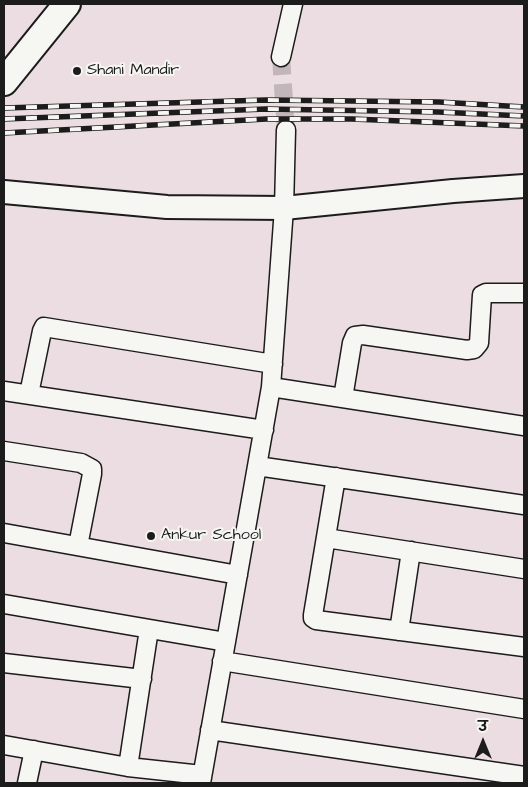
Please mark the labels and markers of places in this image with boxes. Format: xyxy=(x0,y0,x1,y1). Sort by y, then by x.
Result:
place label: Shani Mandir xyxy=(87,61,179,81)
marker: Shani Mandir xyxy=(71,65,83,77)
place label: Ankur School xyxy=(161,526,261,546)
marker: Ankur School xyxy=(145,530,157,542)

